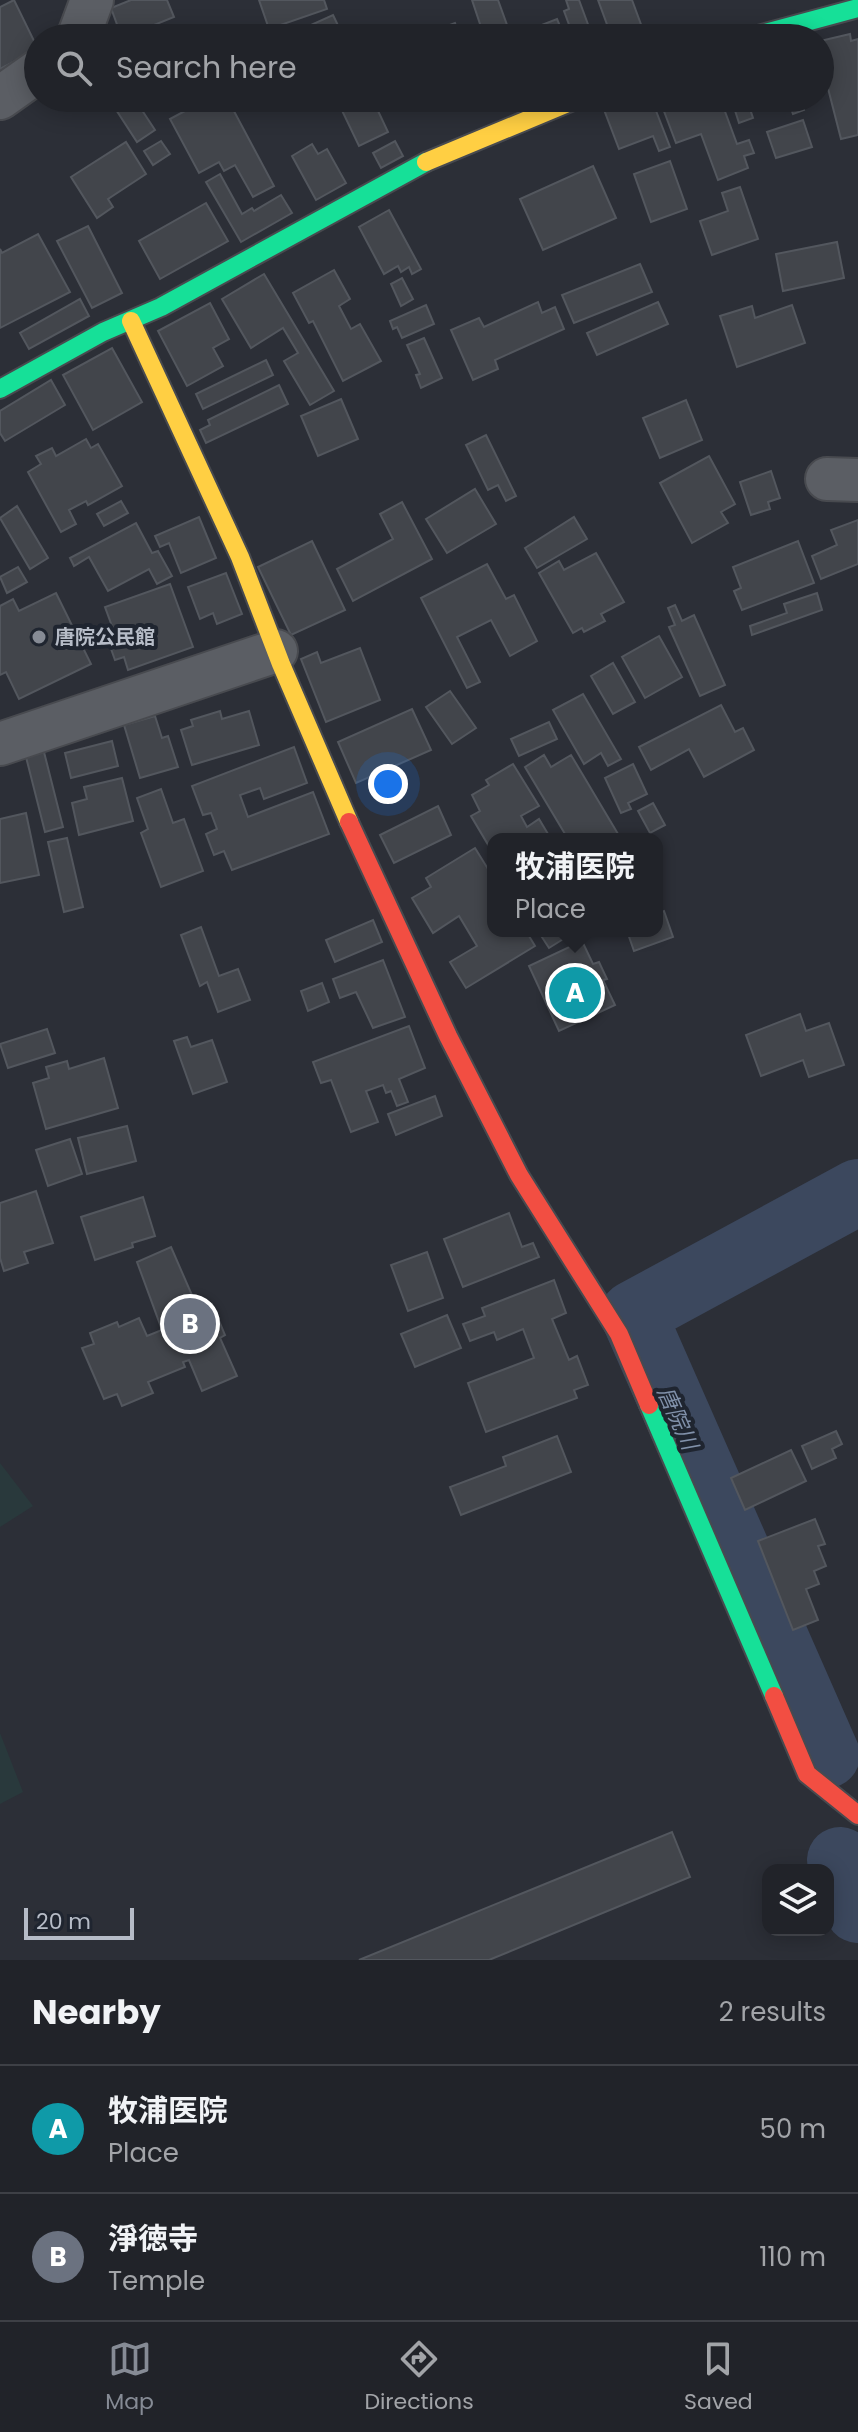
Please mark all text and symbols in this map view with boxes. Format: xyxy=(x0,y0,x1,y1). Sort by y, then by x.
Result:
search box xyxy=(24,24,834,112)
icon: search xyxy=(52,46,96,90)
text: Search here xyxy=(116,46,297,89)
place label: 唐院公民館 xyxy=(55,623,155,651)
marker: 唐院公民館 xyxy=(30,628,48,646)
your location xyxy=(368,764,408,804)
popup xyxy=(487,833,663,937)
text: 牧浦医院 xyxy=(515,845,635,888)
text: Place xyxy=(515,891,586,927)
pin: A xyxy=(549,963,601,1023)
pin: B xyxy=(164,1294,216,1354)
water label: 唐院川 xyxy=(650,1382,706,1456)
map controls xyxy=(762,1864,834,1936)
button: layers xyxy=(762,1864,834,1936)
scale bar xyxy=(24,1904,134,1940)
text: 20 m xyxy=(36,1906,91,1937)
text: Nearby xyxy=(32,1988,161,2036)
text: 2 results xyxy=(719,1994,826,2030)
text: 牧浦医院 xyxy=(108,2089,228,2132)
text: A xyxy=(48,2111,68,2147)
text: 50 m xyxy=(760,2111,826,2147)
text: Place xyxy=(108,2135,179,2171)
text: 淨徳寺 xyxy=(108,2217,198,2260)
text: B xyxy=(49,2239,67,2275)
text: 110 m xyxy=(759,2239,826,2275)
text: Temple xyxy=(108,2263,205,2299)
tab: Map xyxy=(105,2337,154,2418)
tab: Directions xyxy=(364,2337,474,2418)
tab: Saved xyxy=(684,2337,753,2418)

